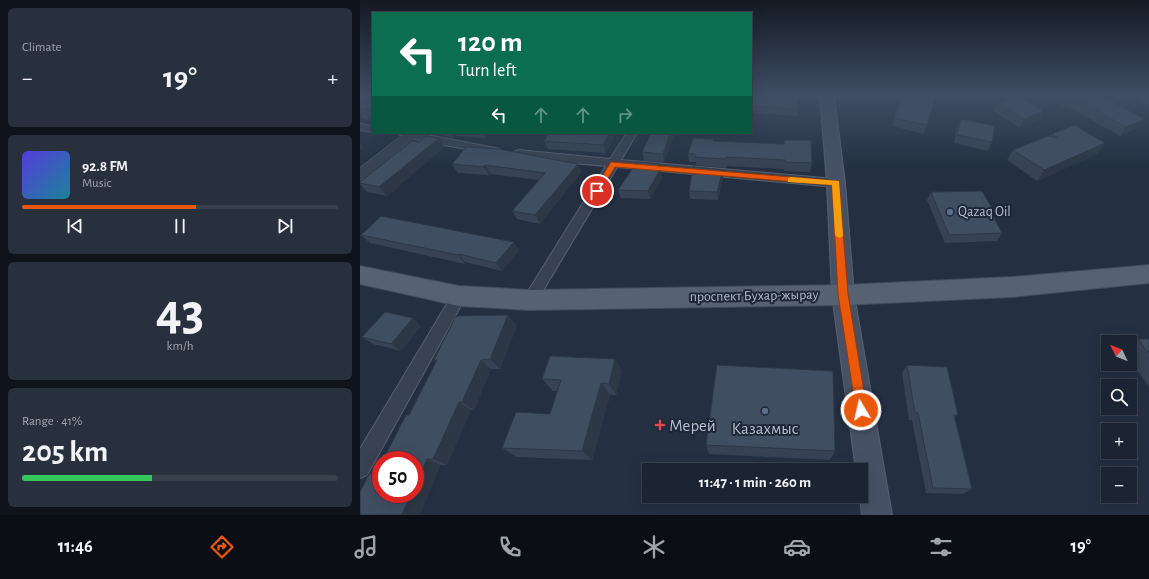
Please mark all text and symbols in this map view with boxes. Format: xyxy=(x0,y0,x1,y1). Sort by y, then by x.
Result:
icon: left xyxy=(392,28,444,80)
text: 120 m xyxy=(458,29,523,57)
text: Climate xyxy=(22,41,61,54)
text: Turn left xyxy=(458,62,517,80)
text: 19° xyxy=(163,63,197,93)
text: − xyxy=(22,67,33,89)
text: + xyxy=(327,67,338,89)
icon: left xyxy=(488,104,510,126)
icon: ahead xyxy=(530,104,552,126)
icon: ahead xyxy=(572,104,594,126)
icon: right xyxy=(614,104,636,126)
text: 92.8 FM xyxy=(82,159,128,174)
pin xyxy=(580,174,614,208)
text: Music xyxy=(82,177,112,190)
icon: arrive xyxy=(586,180,608,202)
place label: Qazaq Oil xyxy=(958,205,1011,219)
marker: Qazaq Oil xyxy=(945,207,955,217)
icon: previous xyxy=(64,215,86,237)
icon: pause xyxy=(169,215,191,237)
icon: next xyxy=(274,215,296,237)
text: 43 xyxy=(156,287,204,339)
street label: проспект Бухар-жырау xyxy=(689,288,819,304)
north arrow xyxy=(1101,335,1137,371)
map controls xyxy=(1101,335,1137,503)
text: km/h xyxy=(167,340,193,353)
button: search xyxy=(1101,379,1137,415)
position arrow xyxy=(840,389,882,431)
marker: Казахмыс xyxy=(760,406,770,416)
text: Range · 41% xyxy=(22,415,83,428)
place label: Мерей xyxy=(669,417,716,434)
marker: Мерей xyxy=(654,419,666,431)
place label: Казахмыс xyxy=(731,420,799,437)
button: + xyxy=(1101,423,1137,459)
text: 205 km xyxy=(22,437,108,467)
speed limit sign: 50 xyxy=(372,451,424,503)
button: − xyxy=(1101,467,1137,503)
text: 11:47 · 1 min · 260 m xyxy=(699,475,811,490)
icon: directions xyxy=(208,533,236,561)
icon: music xyxy=(352,533,380,561)
icon: phone xyxy=(496,533,524,561)
icon: climate xyxy=(640,533,668,561)
icon: car xyxy=(783,533,811,561)
icon: filters xyxy=(927,533,955,561)
text: 11:46 xyxy=(58,538,93,556)
text: 19° xyxy=(1071,538,1091,556)

